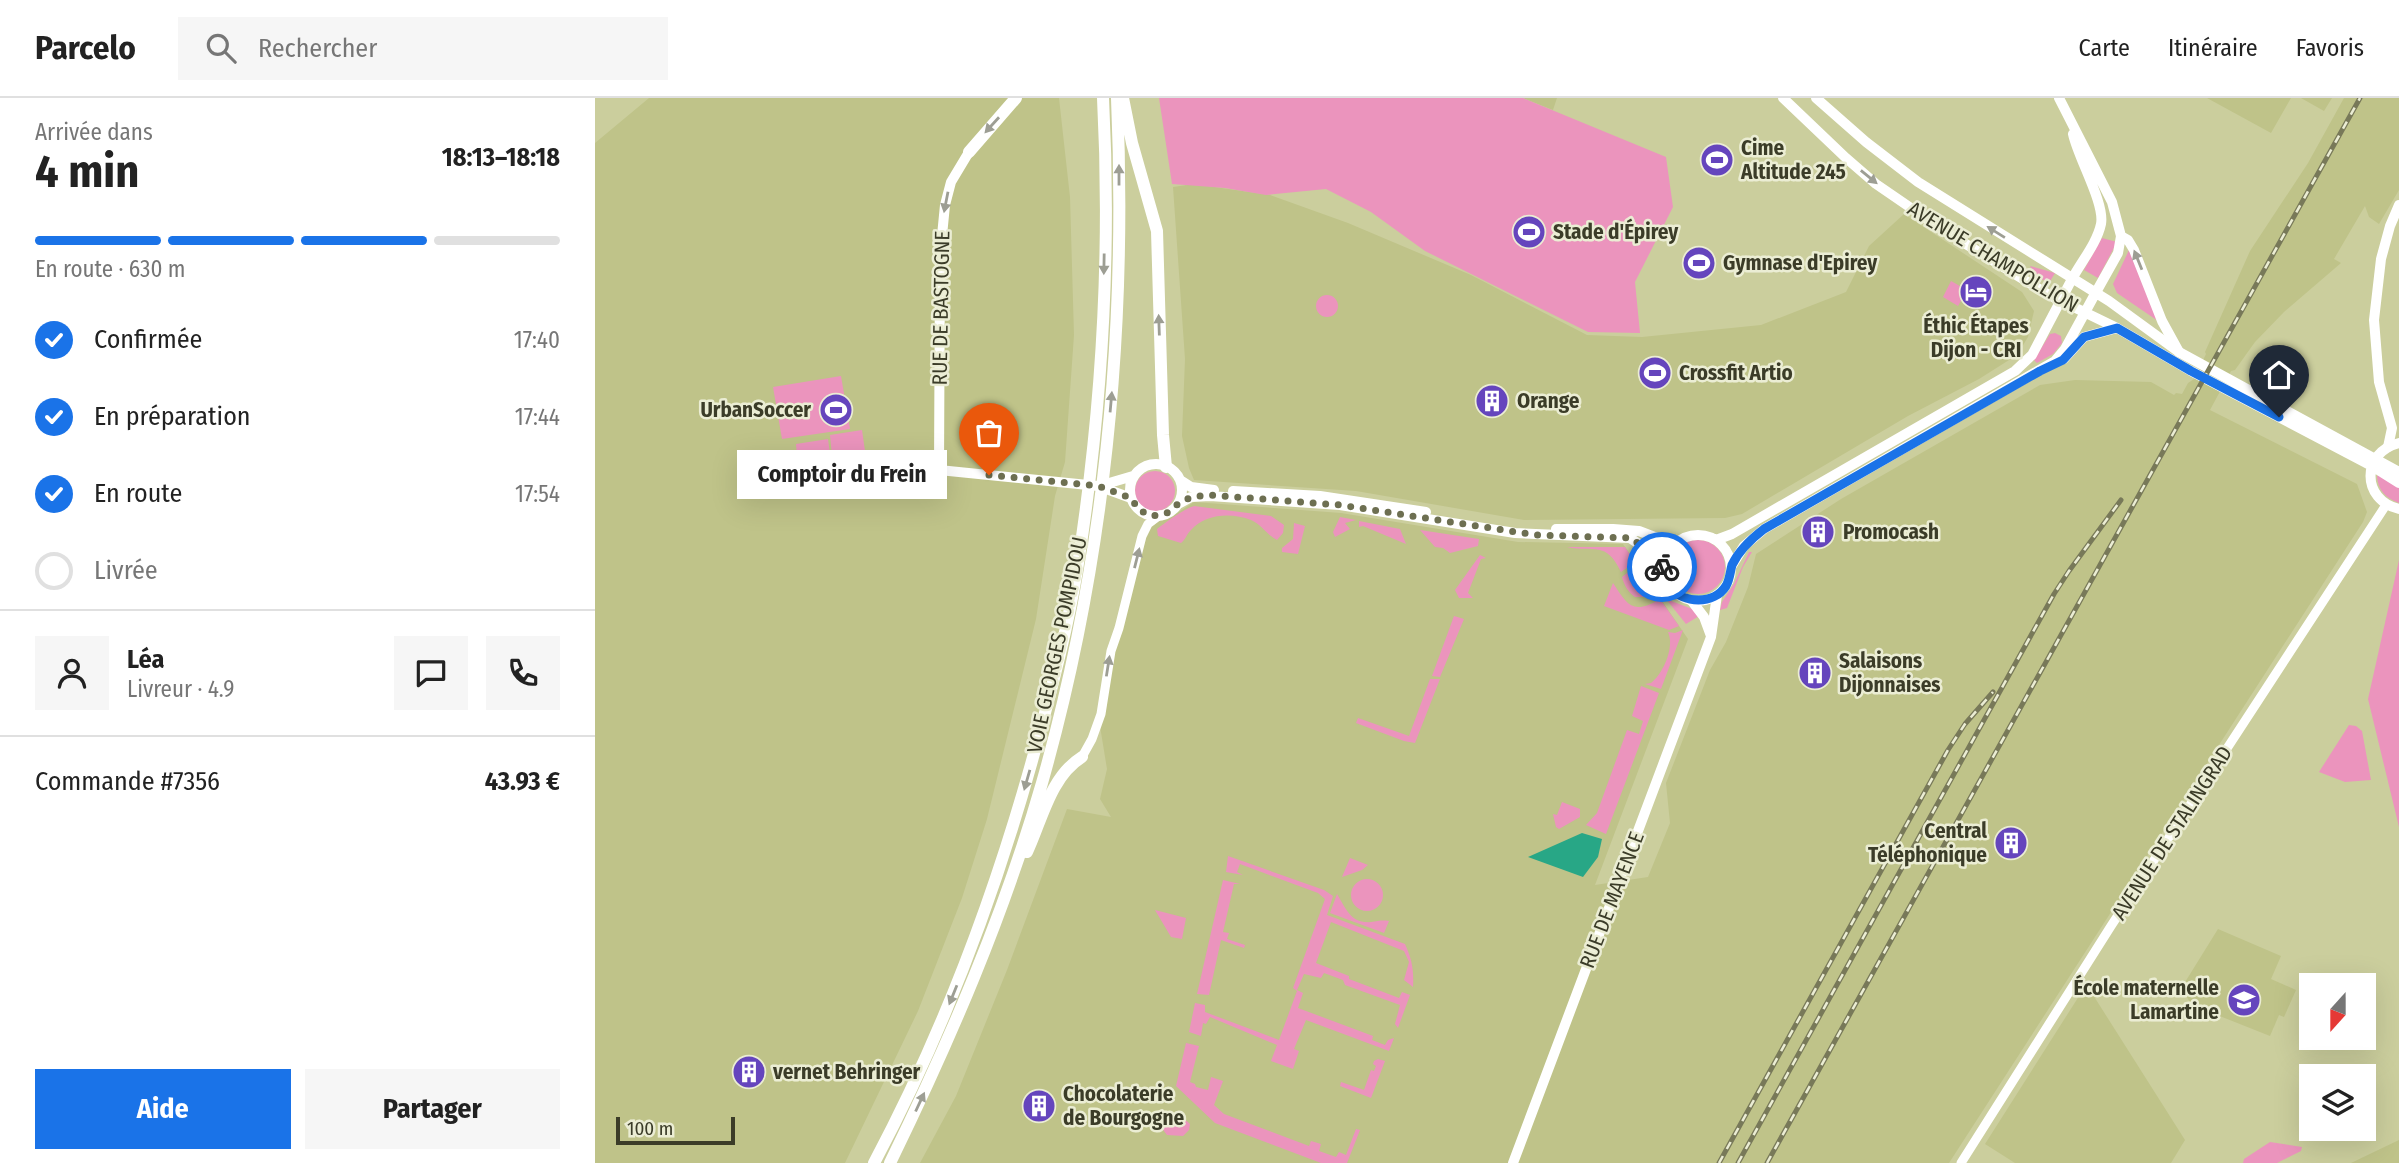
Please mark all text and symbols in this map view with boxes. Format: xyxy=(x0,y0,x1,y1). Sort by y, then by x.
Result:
search box xyxy=(178,17,668,80)
text: Parcelo xyxy=(35,28,136,68)
icon: search xyxy=(202,29,240,67)
text: Rechercher xyxy=(258,33,377,64)
text: Carte xyxy=(2079,34,2130,62)
text: Itinéraire xyxy=(2168,34,2258,62)
text: Favoris xyxy=(2296,34,2364,62)
one-way arrow xyxy=(985,116,1001,133)
text: Arrivée dans xyxy=(35,118,153,146)
place label: Cime Altitude 245 xyxy=(1740,135,1846,185)
sports icon: Cime Altitude 245 xyxy=(1698,141,1736,179)
text: 18:13–18:18 xyxy=(442,142,560,173)
text: 4 min xyxy=(35,144,139,199)
one-way arrow xyxy=(1113,164,1125,186)
one-way arrow xyxy=(1860,170,1878,185)
one-way arrow xyxy=(941,191,952,213)
street label: AVENUE CHAMPOLLION xyxy=(1903,196,2083,318)
sports icon: Stade d'Épirey xyxy=(1510,213,1548,251)
place label: Stade d'Épirey xyxy=(1553,218,1679,245)
one-way arrow xyxy=(1987,226,2006,238)
street label: RUE DE BASTOGNE xyxy=(927,230,955,386)
sports icon: Gymnase d'Epirey xyxy=(1680,244,1718,282)
one-way arrow xyxy=(2133,249,2144,270)
place label: Gymnase d'Epirey xyxy=(1723,250,1878,276)
one-way arrow xyxy=(1098,253,1110,275)
text: En route · 630 m xyxy=(35,255,186,283)
hotel icon: Éthic Étapes Dijon - CRI xyxy=(1957,273,1995,311)
place label: Éthic Étapes Dijon - CRI xyxy=(1923,312,2029,363)
one-way arrow xyxy=(1154,314,1165,336)
icon: check xyxy=(35,321,73,359)
text: Confirmée xyxy=(94,324,202,355)
text: 17:40 xyxy=(514,326,560,354)
pin xyxy=(2249,345,2309,417)
sports icon: Crossfit Artio xyxy=(1636,354,1674,392)
icon: home xyxy=(2260,356,2298,394)
place label: Crossfit Artio xyxy=(1679,360,1793,386)
building icon: Orange xyxy=(1473,382,1511,420)
place label: Orange xyxy=(1517,388,1580,414)
sports icon: UrbanSoccer xyxy=(817,391,855,429)
one-way arrow xyxy=(1106,391,1117,413)
place label: UrbanSoccer xyxy=(700,397,811,423)
icon: check xyxy=(35,398,73,436)
text: En préparation xyxy=(94,401,251,432)
text: 17:44 xyxy=(515,403,560,431)
pin xyxy=(959,403,1019,475)
icon: bag xyxy=(970,414,1008,452)
callout: Comptoir du Frein xyxy=(737,450,947,500)
text: Comptoir du Frein xyxy=(757,460,927,488)
icon: check xyxy=(35,475,73,513)
text: En route xyxy=(94,478,182,509)
text: 17:54 xyxy=(515,480,560,508)
building icon: Promocash xyxy=(1799,513,1837,551)
place label: Promocash xyxy=(1843,519,1939,545)
courier xyxy=(1627,532,1697,602)
street label: VOIE GEORGES POMPIDOU xyxy=(1021,535,1093,755)
one-way arrow xyxy=(1132,547,1143,569)
icon: bike xyxy=(1643,548,1681,586)
text: Livrée xyxy=(94,555,158,586)
button: person xyxy=(35,636,109,710)
button: chat xyxy=(394,636,468,710)
button: phone xyxy=(486,636,560,710)
text: Léa xyxy=(127,644,164,675)
place label: Salaisons Dijonnaises xyxy=(1839,648,1941,698)
one-way arrow xyxy=(1103,654,1114,676)
building icon: Salaisons Dijonnaises xyxy=(1796,654,1834,692)
text: Livreur · 4.9 xyxy=(127,675,234,703)
street label: AVENUE DE STALINGRAD xyxy=(2106,741,2238,925)
text: Commande #7356 xyxy=(35,766,220,797)
text: 43.93 € xyxy=(485,766,560,797)
one-way arrow xyxy=(1022,770,1032,791)
place label: Central Téléphonique xyxy=(1868,818,1987,868)
building icon: Central Téléphonique xyxy=(1992,824,2030,862)
street label: RUE DE MAYENCE xyxy=(1574,828,1650,972)
north arrow xyxy=(2299,973,2377,1050)
map controls xyxy=(2299,973,2376,1141)
place label: École maternelle Lamartine xyxy=(2073,974,2219,1025)
school or university icon: École maternelle Lamartine xyxy=(2225,981,2263,1019)
one-way arrow xyxy=(948,985,959,1006)
building icon: vernet Behringer xyxy=(730,1053,768,1091)
place label: vernet Behringer xyxy=(772,1059,921,1085)
button: layers xyxy=(2299,1064,2376,1141)
button: Aide xyxy=(35,1069,291,1149)
button: Partager xyxy=(305,1069,560,1149)
place label: Chocolaterie de Bourgogne xyxy=(1063,1081,1184,1131)
building icon: Chocolaterie de Bourgogne xyxy=(1020,1087,1058,1125)
one-way arrow xyxy=(914,1092,925,1112)
scale bar xyxy=(616,1114,735,1146)
text: 100 m xyxy=(627,1117,673,1140)

